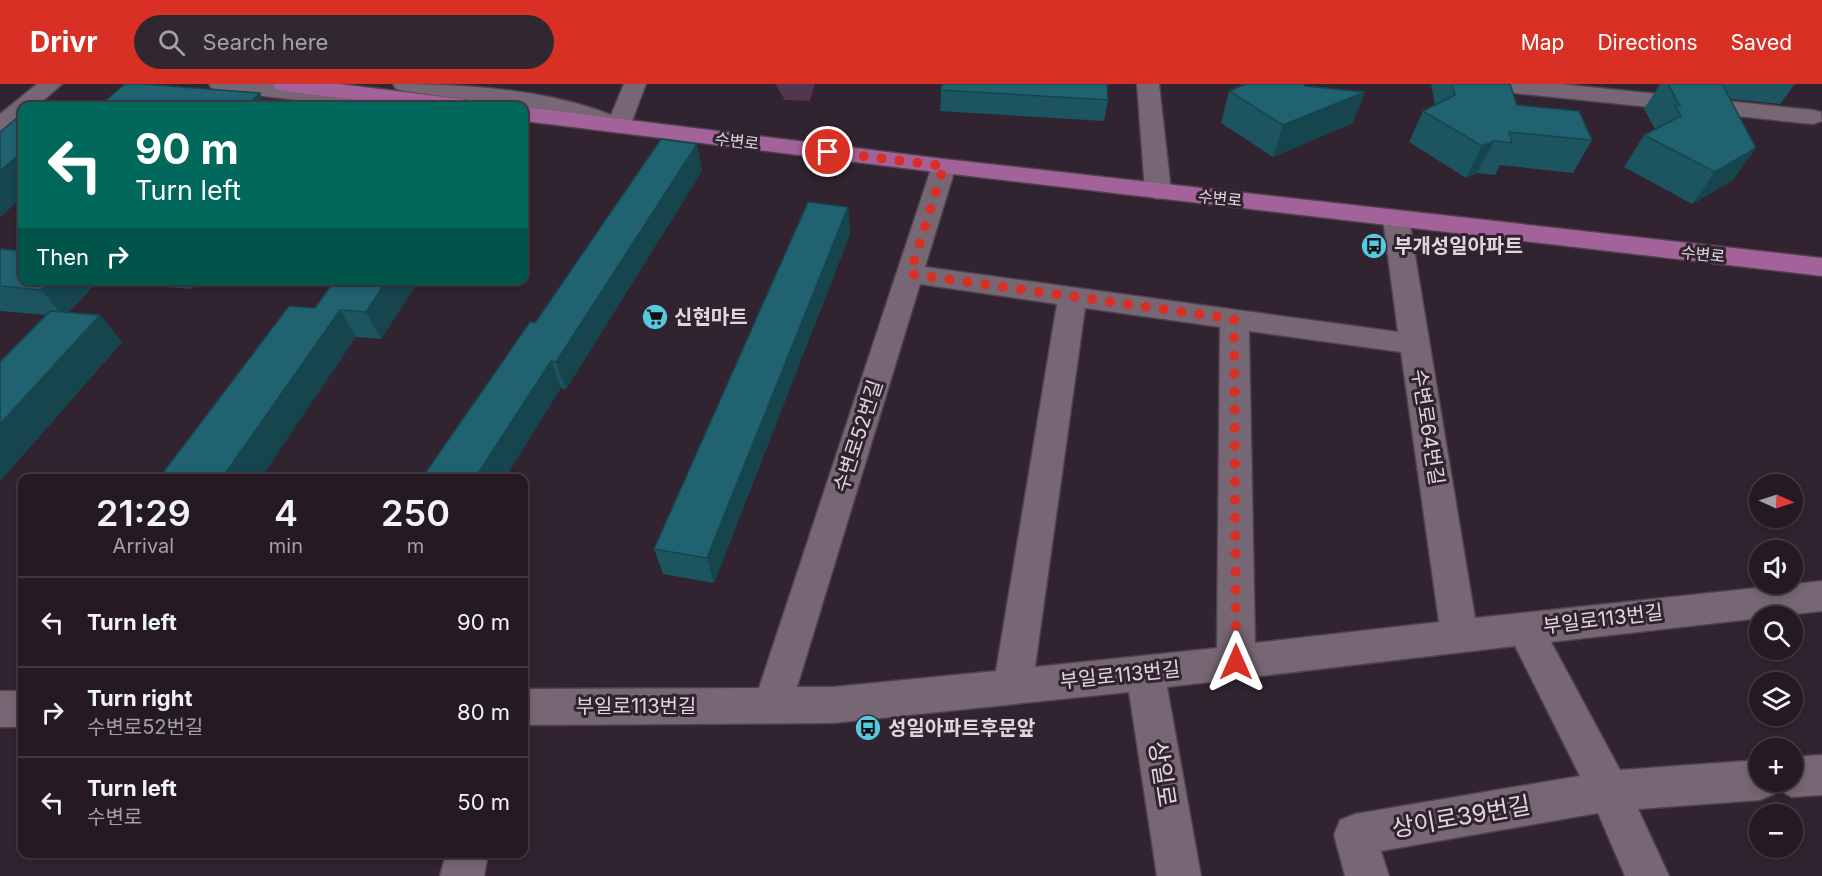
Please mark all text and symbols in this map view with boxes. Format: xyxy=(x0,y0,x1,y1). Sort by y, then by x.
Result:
search box xyxy=(134,15,554,69)
text: Drivr xyxy=(30,25,98,59)
icon: search xyxy=(155,26,188,59)
text: Search here xyxy=(203,29,328,55)
text: Map xyxy=(1521,30,1564,55)
text: Directions xyxy=(1597,30,1698,55)
text: Saved xyxy=(1731,30,1792,55)
text: 90 m xyxy=(135,123,239,174)
icon: left xyxy=(36,126,114,204)
pin xyxy=(802,126,853,177)
street label: 수변로 xyxy=(714,128,760,154)
icon: arrive xyxy=(811,135,844,168)
text: Turn left xyxy=(135,174,241,207)
street label: 수변로 xyxy=(1197,186,1243,210)
bus stop icon: 부개성일아파트 xyxy=(1359,231,1389,261)
place label: 부개성일아파트 xyxy=(1394,234,1523,258)
icon: right xyxy=(101,240,134,273)
street label: 수변로 xyxy=(1680,242,1726,266)
text: Then xyxy=(36,244,89,270)
supermarket icon: 신현마트 xyxy=(640,302,670,332)
place label: 신현마트 xyxy=(674,305,748,329)
street label: 수변로64번길 xyxy=(1407,367,1449,487)
street label: 수변로52번길 xyxy=(829,377,887,495)
north arrow xyxy=(1749,474,1803,528)
map controls xyxy=(1749,474,1803,858)
text: 21:29 xyxy=(96,491,191,535)
text: 4 xyxy=(274,491,298,535)
text: 250 xyxy=(381,491,450,535)
text: Arrival xyxy=(113,534,174,558)
text: min xyxy=(269,534,303,558)
text: m xyxy=(407,534,424,558)
button: sound xyxy=(1749,540,1803,594)
street label: 부일로113번길 xyxy=(1542,600,1664,638)
icon: left xyxy=(36,606,69,639)
button: search xyxy=(1749,606,1803,660)
text: Turn left xyxy=(87,609,177,635)
text: 90 m xyxy=(457,609,510,635)
position arrow xyxy=(1204,630,1268,694)
street label: 부일로113번길 xyxy=(1059,657,1181,693)
button: layers xyxy=(1749,672,1803,726)
text: Turn right xyxy=(87,685,193,711)
street label: 부일로113번길 xyxy=(576,694,696,718)
icon: right xyxy=(36,696,69,729)
text: 80 m xyxy=(457,699,510,725)
bus stop icon: 성일아파트후문앞 xyxy=(853,713,883,743)
text: 수변로52번길 xyxy=(87,715,203,739)
place label: 성일아파트후문앞 xyxy=(888,716,1036,740)
button: + xyxy=(1749,738,1803,792)
street label: 상일로 xyxy=(1143,739,1182,809)
text: Turn left xyxy=(87,775,177,801)
icon: left xyxy=(36,786,69,819)
text: 50 m xyxy=(457,789,510,815)
street label: 상이로39번길 xyxy=(1389,790,1532,843)
button: − xyxy=(1749,804,1803,858)
text: 수변로 xyxy=(87,805,142,829)

